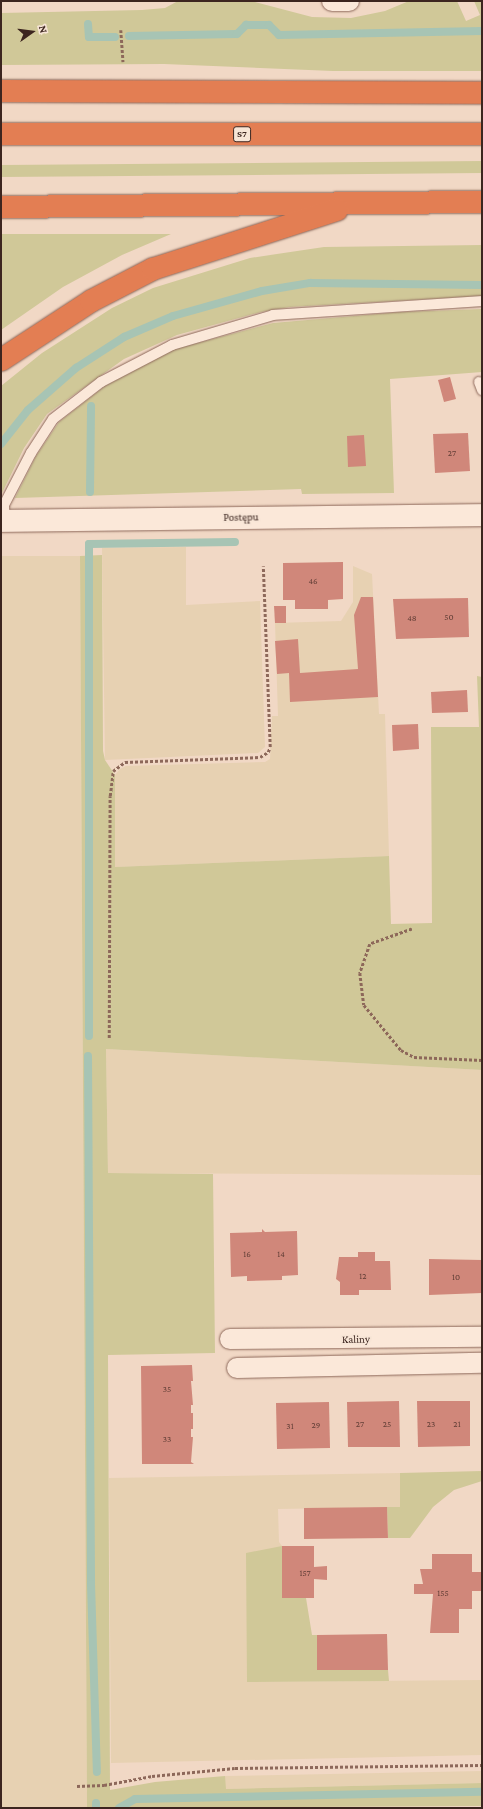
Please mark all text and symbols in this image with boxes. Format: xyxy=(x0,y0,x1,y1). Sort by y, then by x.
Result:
north arrow xyxy=(12,12,52,52)
text: N xyxy=(37,24,50,34)
road number: S7 xyxy=(233,126,251,142)
house number: 27 xyxy=(448,448,456,458)
street label: Postępu xyxy=(223,510,259,524)
house number: 46 xyxy=(308,576,318,586)
house number: 50 xyxy=(444,612,454,622)
house number: 48 xyxy=(407,613,417,623)
house number: 16 xyxy=(243,1249,251,1259)
house number: 14 xyxy=(277,1249,285,1259)
house number: 12 xyxy=(359,1271,367,1281)
house number: 10 xyxy=(452,1272,460,1282)
street label: Kaliny xyxy=(342,1332,370,1346)
house number: 35 xyxy=(163,1384,171,1394)
house number: 27 xyxy=(356,1419,364,1429)
house number: 25 xyxy=(383,1419,391,1429)
house number: 23 xyxy=(427,1419,435,1429)
house number: 21 xyxy=(453,1419,461,1429)
house number: 29 xyxy=(312,1420,320,1430)
house number: 31 xyxy=(286,1421,294,1431)
house number: 33 xyxy=(163,1434,171,1444)
house number: 157 xyxy=(299,1568,311,1578)
house number: 155 xyxy=(437,1588,449,1598)

